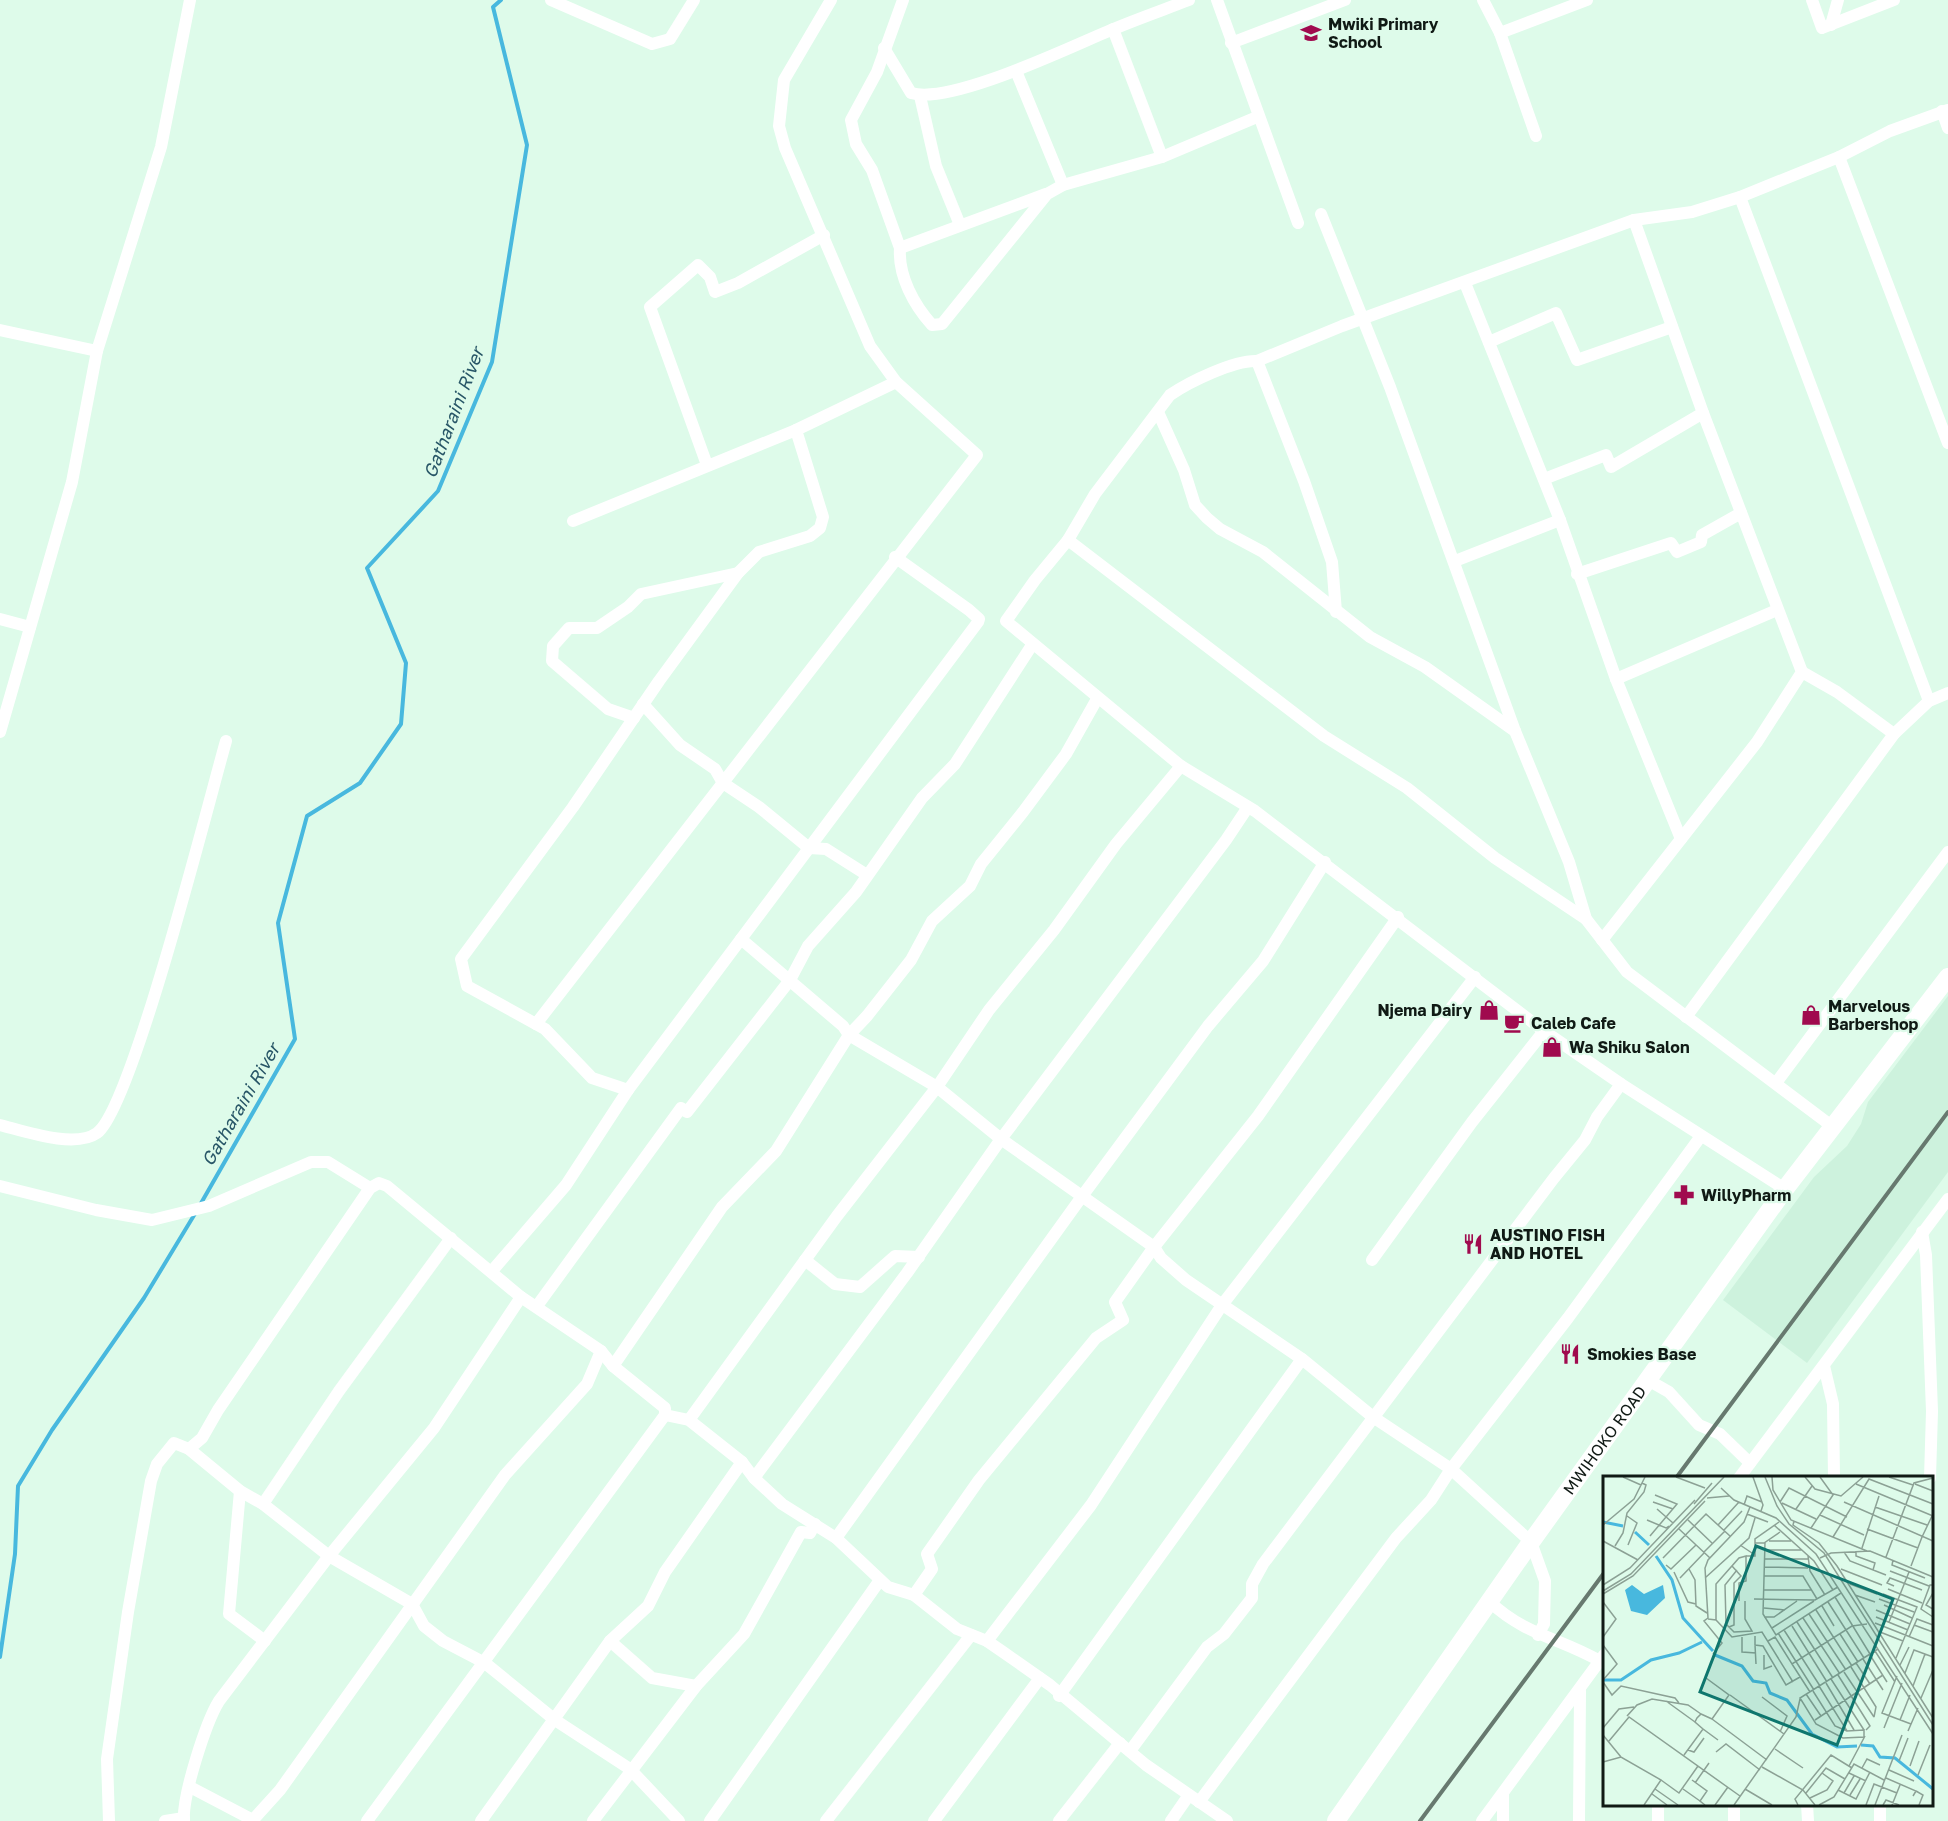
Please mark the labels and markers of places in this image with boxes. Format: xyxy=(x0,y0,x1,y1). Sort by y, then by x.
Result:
place label: Mwiki Primary School xyxy=(1328,14,1439,52)
school or university icon: Mwiki Primary School xyxy=(1299,21,1323,45)
place label: Marvelous Barbershop xyxy=(1828,996,1919,1034)
shop icon: Njema Dairy xyxy=(1477,998,1501,1022)
place label: Njema Dairy xyxy=(1377,1000,1472,1020)
shop icon: Marvelous Barbershop xyxy=(1799,1003,1823,1027)
cafe icon: Caleb Cafe xyxy=(1502,1011,1526,1035)
place label: Caleb Cafe xyxy=(1531,1013,1616,1033)
shop icon: Wa Shiku Salon xyxy=(1540,1035,1564,1059)
place label: Wa Shiku Salon xyxy=(1569,1037,1690,1057)
pharmacy icon: WillyPharm xyxy=(1672,1183,1696,1207)
place label: WillyPharm xyxy=(1701,1185,1791,1205)
place label: AUSTINO FISH AND HOTEL xyxy=(1490,1225,1605,1263)
restaurant icon: AUSTINO FISH AND HOTEL xyxy=(1461,1232,1485,1256)
restaurant icon: Smokies Base xyxy=(1558,1342,1582,1366)
place label: Smokies Base xyxy=(1587,1344,1696,1364)

